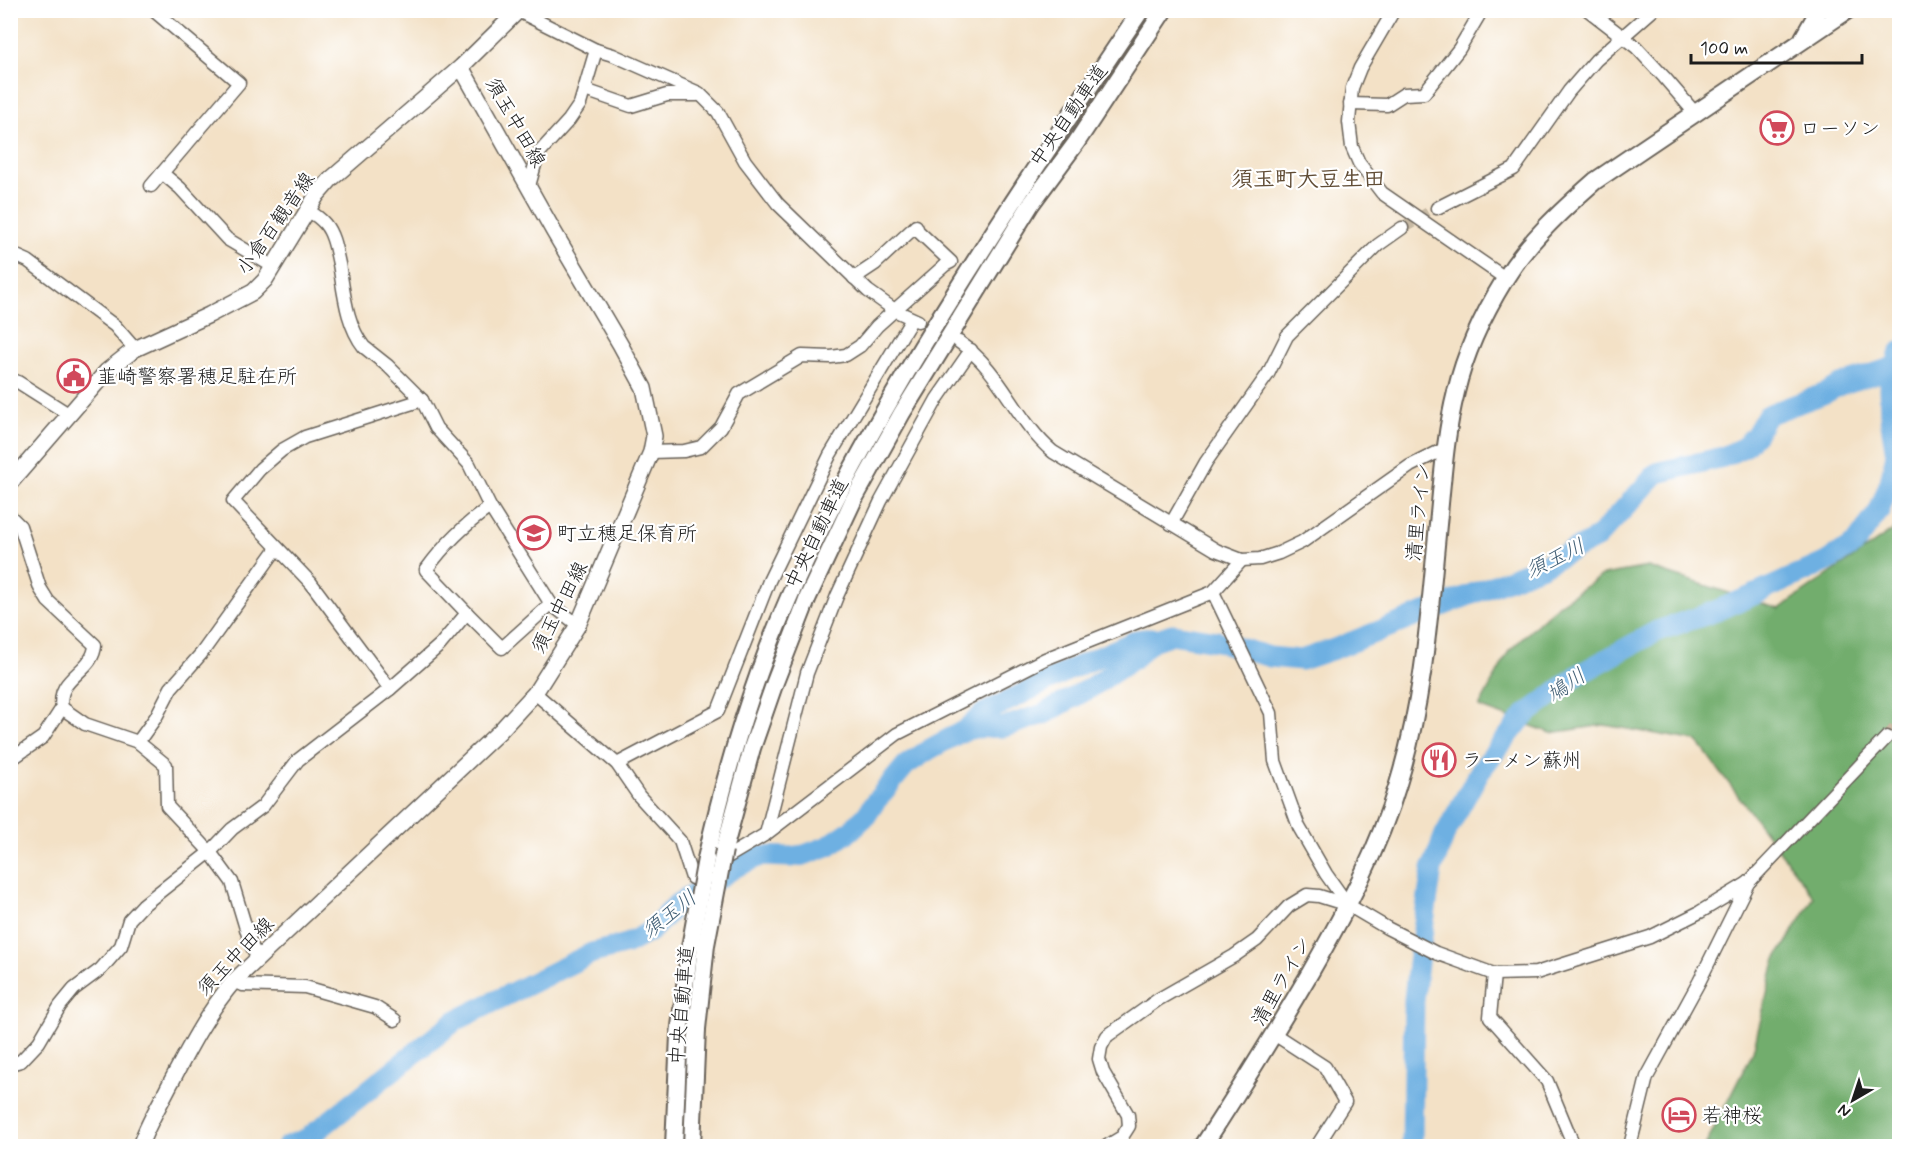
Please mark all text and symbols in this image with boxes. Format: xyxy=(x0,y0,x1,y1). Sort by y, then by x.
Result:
scale bar xyxy=(1691,27,1862,65)
text: 100 m xyxy=(1700,37,1748,61)
street label: 中央自動車道 xyxy=(1024,59,1115,173)
street label: 須玉中田線 xyxy=(478,73,551,173)
supermarket icon: ローソン xyxy=(1759,110,1795,146)
place label: ローソン xyxy=(1800,116,1880,143)
district label: 須玉町大豆生田 xyxy=(1231,166,1385,194)
street label: 小倉百観音線 xyxy=(231,167,322,281)
public building icon: 韮崎警察署穂足駐在所 xyxy=(56,358,92,394)
place label: 韮崎警察署穂足駐在所 xyxy=(97,364,297,391)
street label: 清里ライン xyxy=(1401,461,1438,563)
street label: 中央自動車道 xyxy=(779,474,856,594)
school or university icon: 町立穂足保育所 xyxy=(516,515,552,551)
place label: 町立穂足保育所 xyxy=(557,521,697,548)
water label: 須玉川 xyxy=(1521,533,1590,585)
street label: 須玉中田線 xyxy=(526,557,595,658)
water label: 鳩川 xyxy=(1541,662,1592,709)
restaurant icon: ラーメン蘇州 xyxy=(1421,742,1457,778)
place label: ラーメン蘇州 xyxy=(1462,748,1582,775)
water label: 須玉川 xyxy=(636,884,703,945)
street label: 須玉中田線 xyxy=(192,912,281,1002)
street label: 清里ライン xyxy=(1246,932,1319,1031)
street label: 中央自動車道 xyxy=(664,944,701,1066)
north arrow xyxy=(1823,1070,1883,1130)
hotel icon: 若神桜 xyxy=(1661,1097,1697,1133)
text: N xyxy=(1834,1099,1855,1122)
place label: 若神桜 xyxy=(1702,1103,1762,1130)

